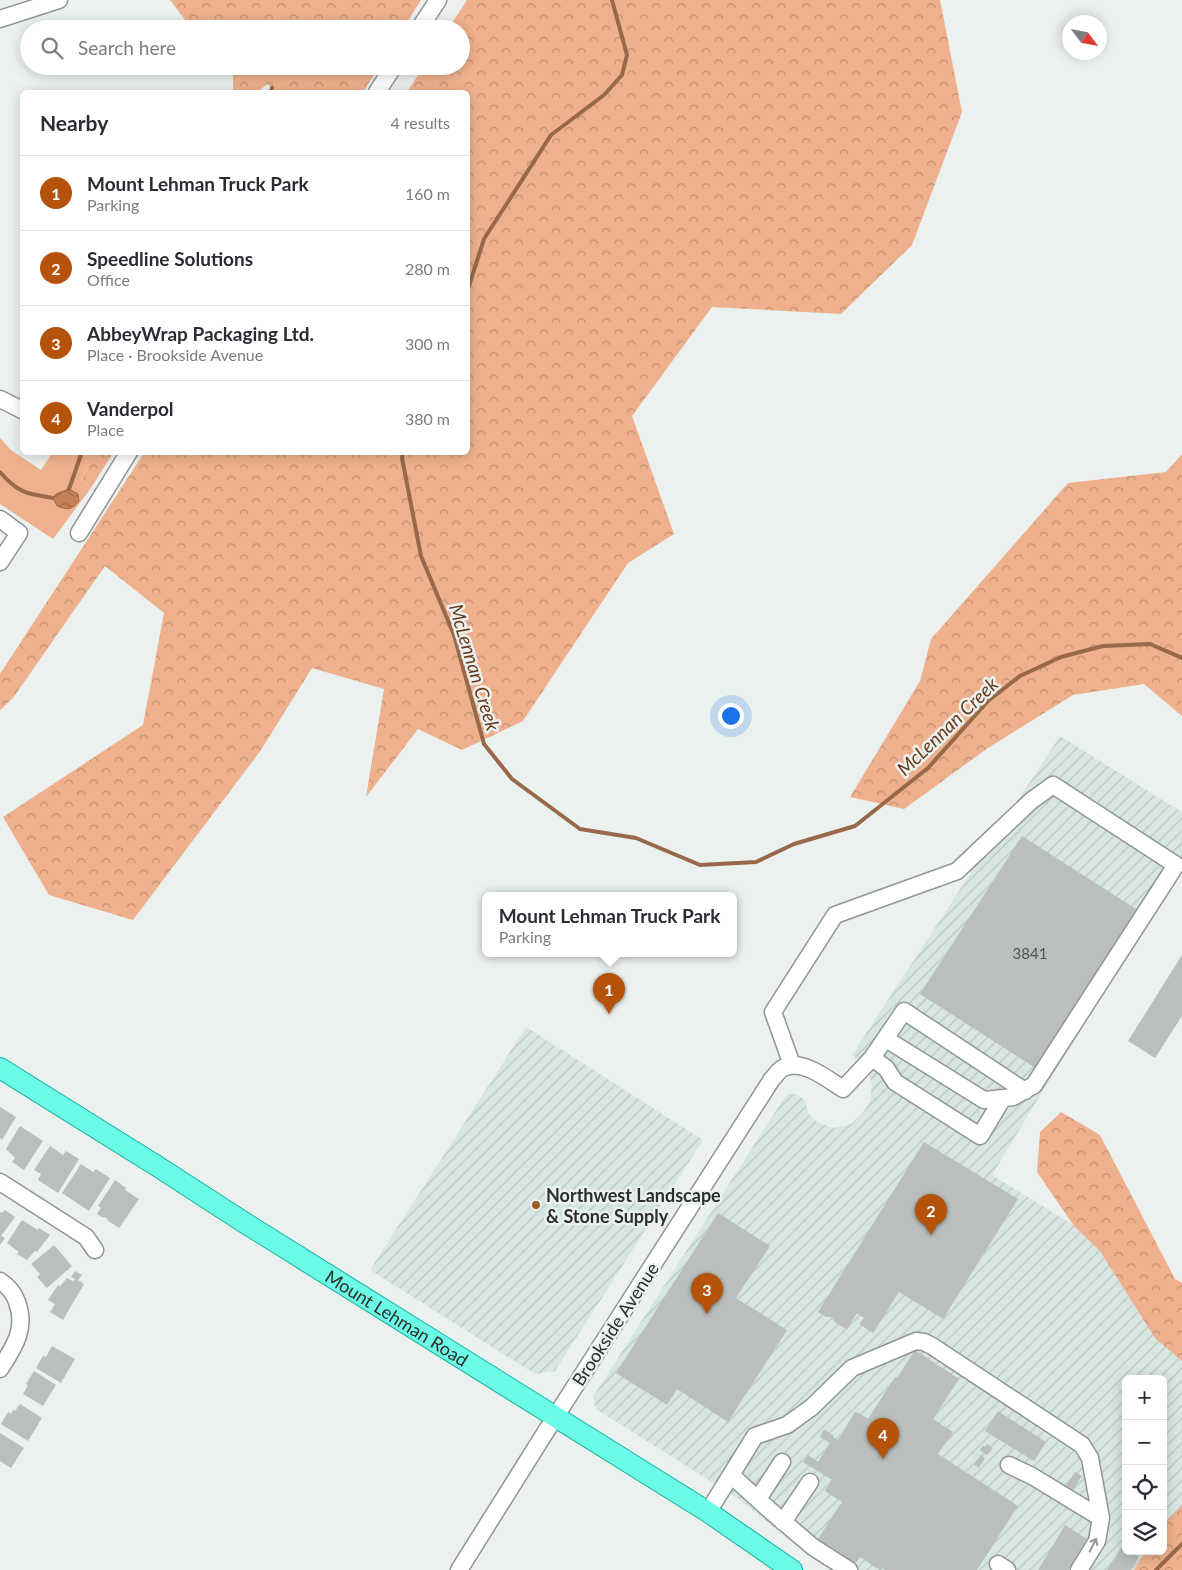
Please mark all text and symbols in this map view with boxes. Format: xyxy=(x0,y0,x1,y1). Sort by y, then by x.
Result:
north arrow xyxy=(1062,15,1107,60)
search box xyxy=(20,20,470,75)
icon: search xyxy=(38,34,66,62)
text: Search here xyxy=(78,36,176,59)
text: Nearby xyxy=(40,110,108,135)
text: 4 results xyxy=(390,113,450,132)
text: Mount Lehman Truck Park xyxy=(87,172,309,195)
text: 1 xyxy=(51,184,61,203)
text: 160 m xyxy=(405,184,450,203)
text: Parking xyxy=(87,195,139,214)
text: Speedline Solutions xyxy=(87,247,253,270)
text: 2 xyxy=(51,259,61,278)
text: 280 m xyxy=(405,259,450,278)
text: Office xyxy=(87,270,130,289)
text: AbbeyWrap Packaging Ltd. xyxy=(87,322,314,345)
text: 3 xyxy=(51,334,61,353)
text: 300 m xyxy=(405,334,450,353)
text: Place · Brookside Avenue xyxy=(87,345,263,364)
text: Vanderpol xyxy=(87,397,174,420)
text: 4 xyxy=(51,409,61,428)
text: 380 m xyxy=(405,409,450,428)
text: Place xyxy=(87,420,124,439)
water label: McLennan Creek xyxy=(445,601,505,734)
water label: McLennan Creek xyxy=(892,671,1003,780)
your location xyxy=(718,703,744,729)
popup xyxy=(482,892,737,957)
text: Mount Lehman Truck Park xyxy=(499,904,720,927)
text: Parking xyxy=(499,927,551,946)
house number: 3841 xyxy=(1013,944,1047,962)
pin: 1 xyxy=(593,973,625,1014)
place label: Northwest Landscape & Stone Supply xyxy=(546,1184,721,1227)
pin: 2 xyxy=(915,1194,947,1235)
marker: Northwest Landscape & Stone Supply xyxy=(530,1199,542,1211)
street label: Brookside Avenue xyxy=(567,1258,663,1390)
street label: Mount Lehman Road xyxy=(321,1265,472,1371)
pin: 3 xyxy=(691,1273,723,1314)
map controls xyxy=(1122,1375,1167,1555)
button: + xyxy=(1122,1375,1167,1420)
pin: 4 xyxy=(867,1418,899,1459)
button: − xyxy=(1122,1420,1167,1465)
button: locate xyxy=(1122,1465,1167,1510)
button: layers xyxy=(1122,1510,1167,1555)
one-way arrow xyxy=(1088,1538,1098,1553)

